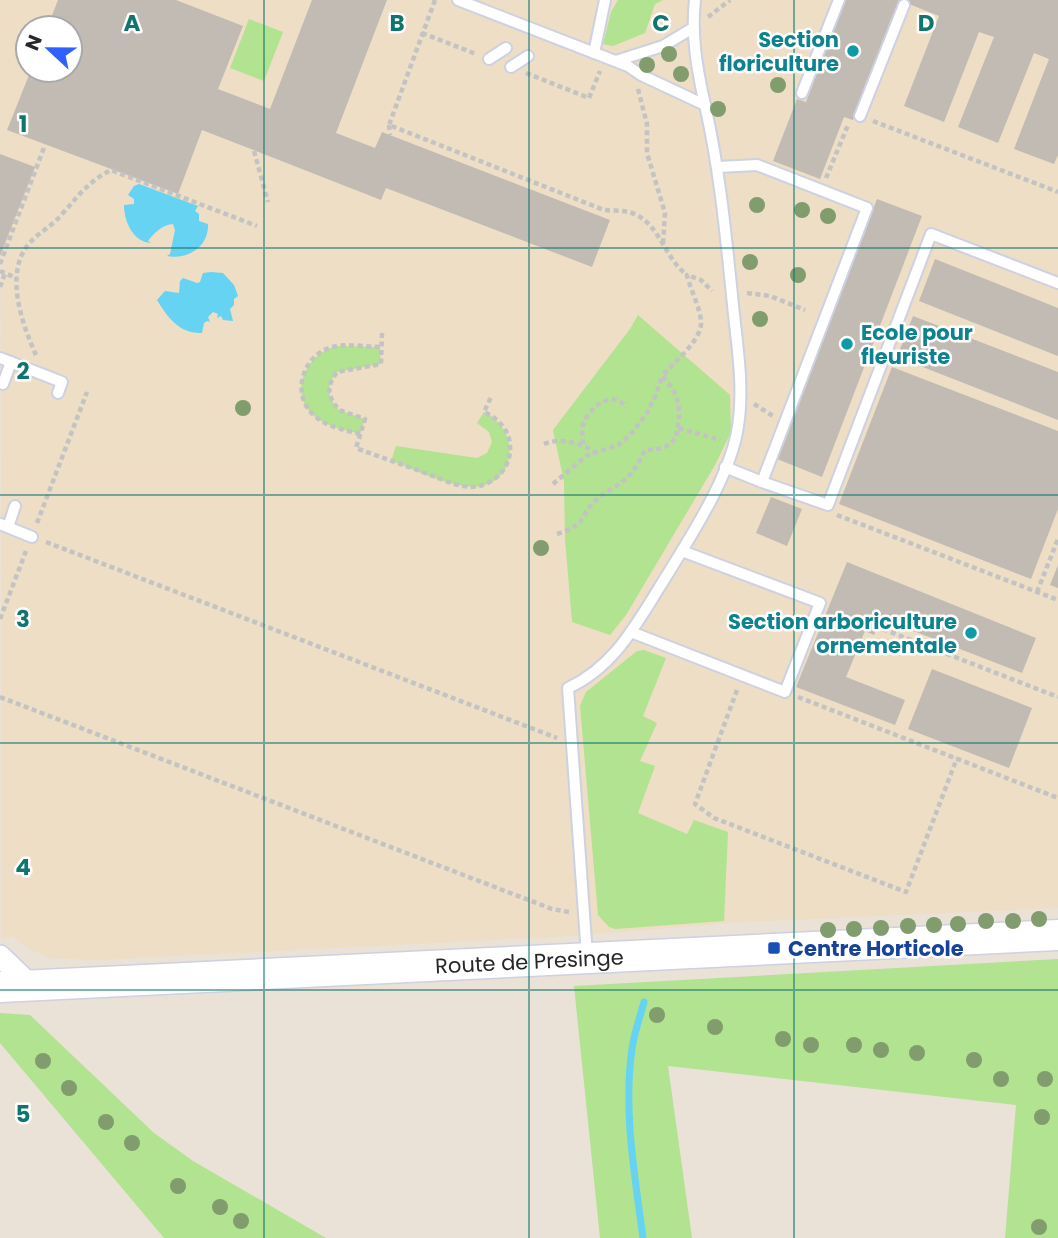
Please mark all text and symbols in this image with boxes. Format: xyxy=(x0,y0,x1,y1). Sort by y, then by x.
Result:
text: A xyxy=(124,7,141,39)
text: B xyxy=(389,7,405,39)
text: C xyxy=(652,7,670,39)
text: D xyxy=(918,7,934,39)
north arrow xyxy=(14,14,84,84)
place label: Section floriculture xyxy=(719,25,839,78)
text: N xyxy=(19,31,49,55)
marker: Section floriculture xyxy=(845,43,861,59)
text: 1 xyxy=(19,108,27,140)
place label: Ecole pour fleuriste xyxy=(861,318,973,371)
marker: Ecole pour fleuriste xyxy=(839,336,855,352)
text: 2 xyxy=(16,355,30,387)
text: 3 xyxy=(16,603,30,635)
place label: Section arboriculture ornementale xyxy=(728,607,957,660)
marker: Section arboriculture ornementale xyxy=(963,625,979,641)
text: 4 xyxy=(15,851,31,883)
place label: Centre Horticole xyxy=(788,934,964,963)
marker: Centre Horticole xyxy=(766,940,782,956)
street label: Route de Presinge xyxy=(434,942,624,980)
text: 5 xyxy=(16,1098,30,1130)

